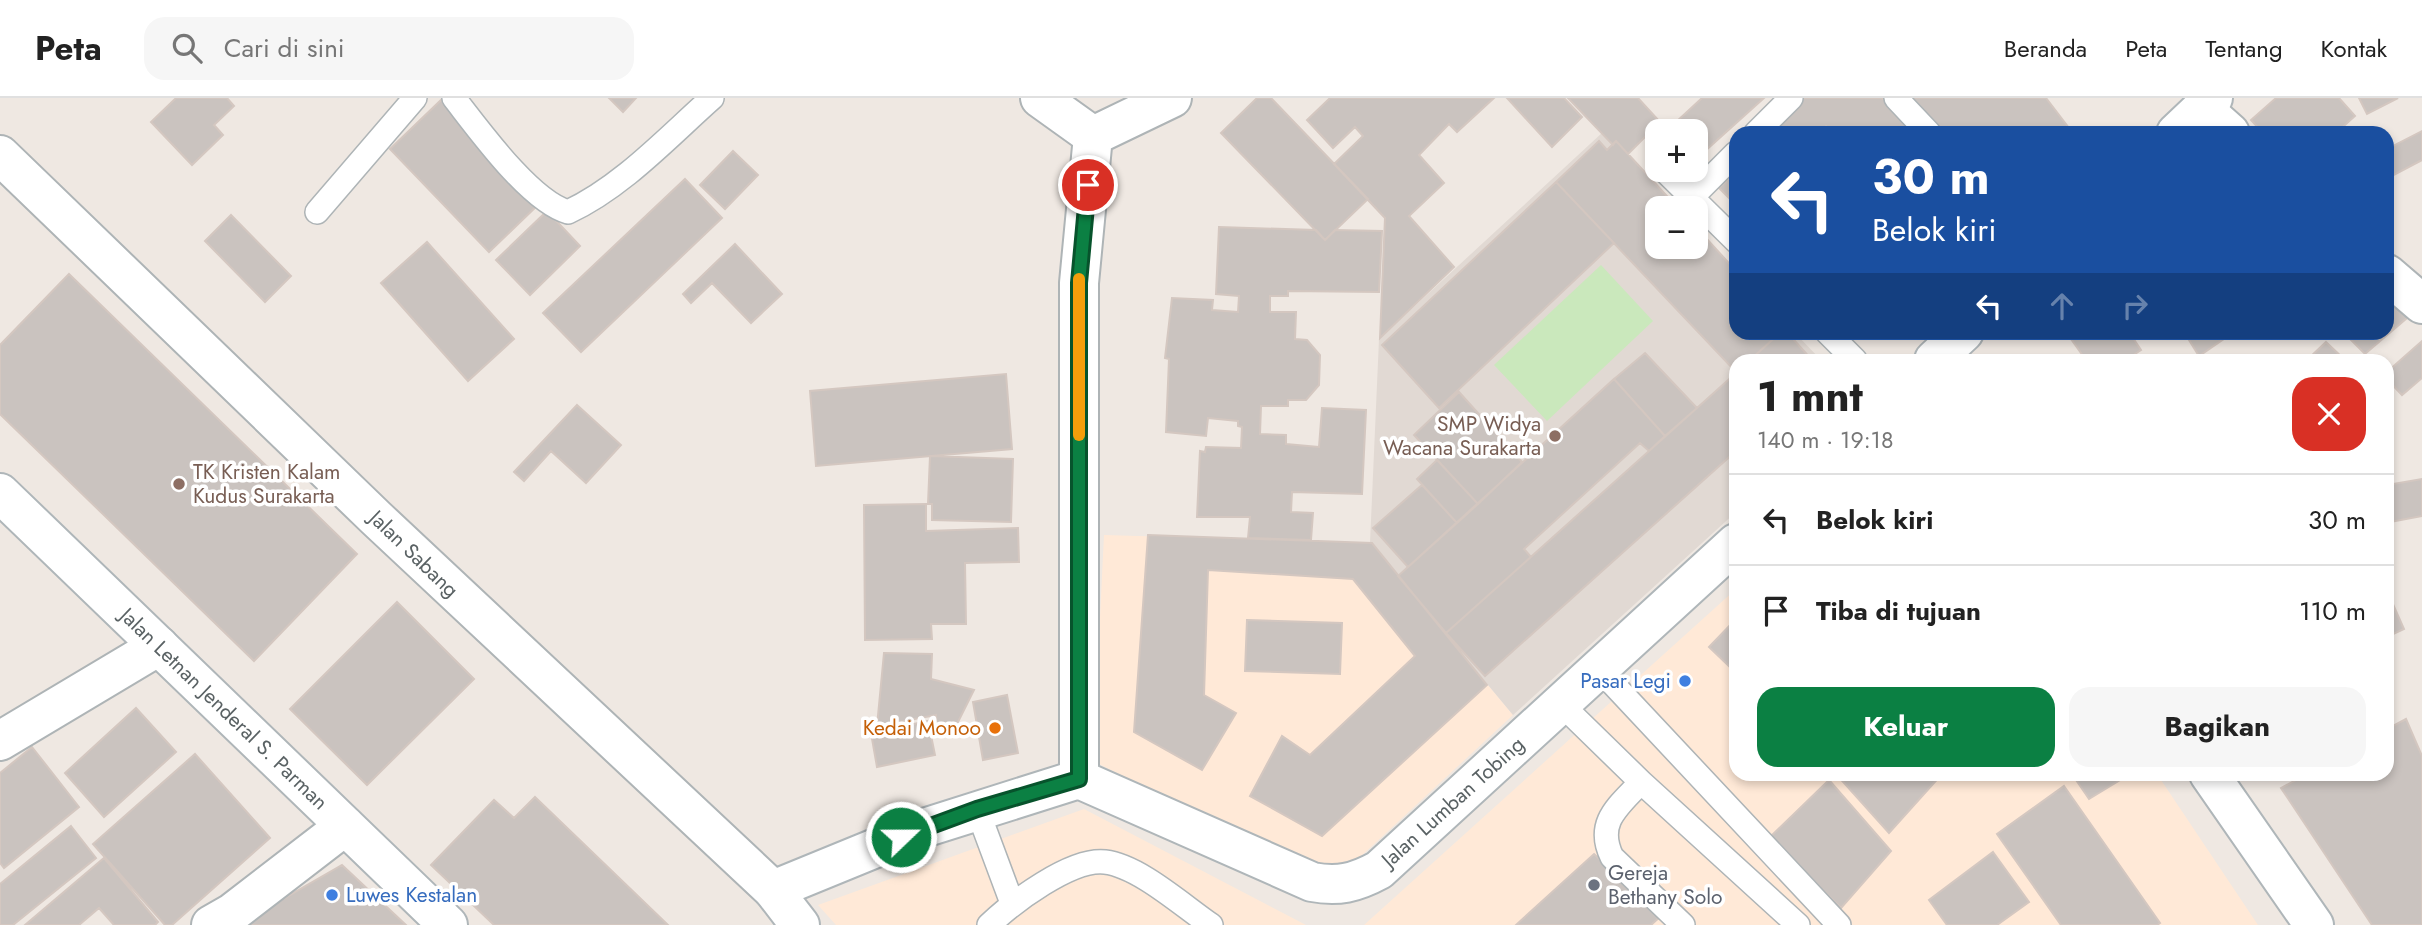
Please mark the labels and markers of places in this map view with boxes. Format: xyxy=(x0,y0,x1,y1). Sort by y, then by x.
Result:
pin xyxy=(1058,155,1118,215)
place label: SMP Widya Wacana Surakarta xyxy=(1383,409,1541,463)
marker: SMP Widya Wacana Surakarta xyxy=(1547,428,1563,444)
place label: TK Kristen Kalam Kudus Surakarta xyxy=(193,457,340,511)
marker: TK Kristen Kalam Kudus Surakarta xyxy=(171,476,187,492)
place label: Pasar Legi xyxy=(1580,666,1671,696)
marker: Pasar Legi xyxy=(1677,673,1693,689)
place label: Kedai Monoo xyxy=(863,713,981,743)
marker: Kedai Monoo xyxy=(987,720,1003,736)
place label: Gereja Bethany Solo xyxy=(1608,858,1722,912)
marker: Gereja Bethany Solo xyxy=(1586,877,1602,893)
place label: Luwes Kestalan xyxy=(346,880,477,910)
marker: Luwes Kestalan xyxy=(324,887,340,903)

